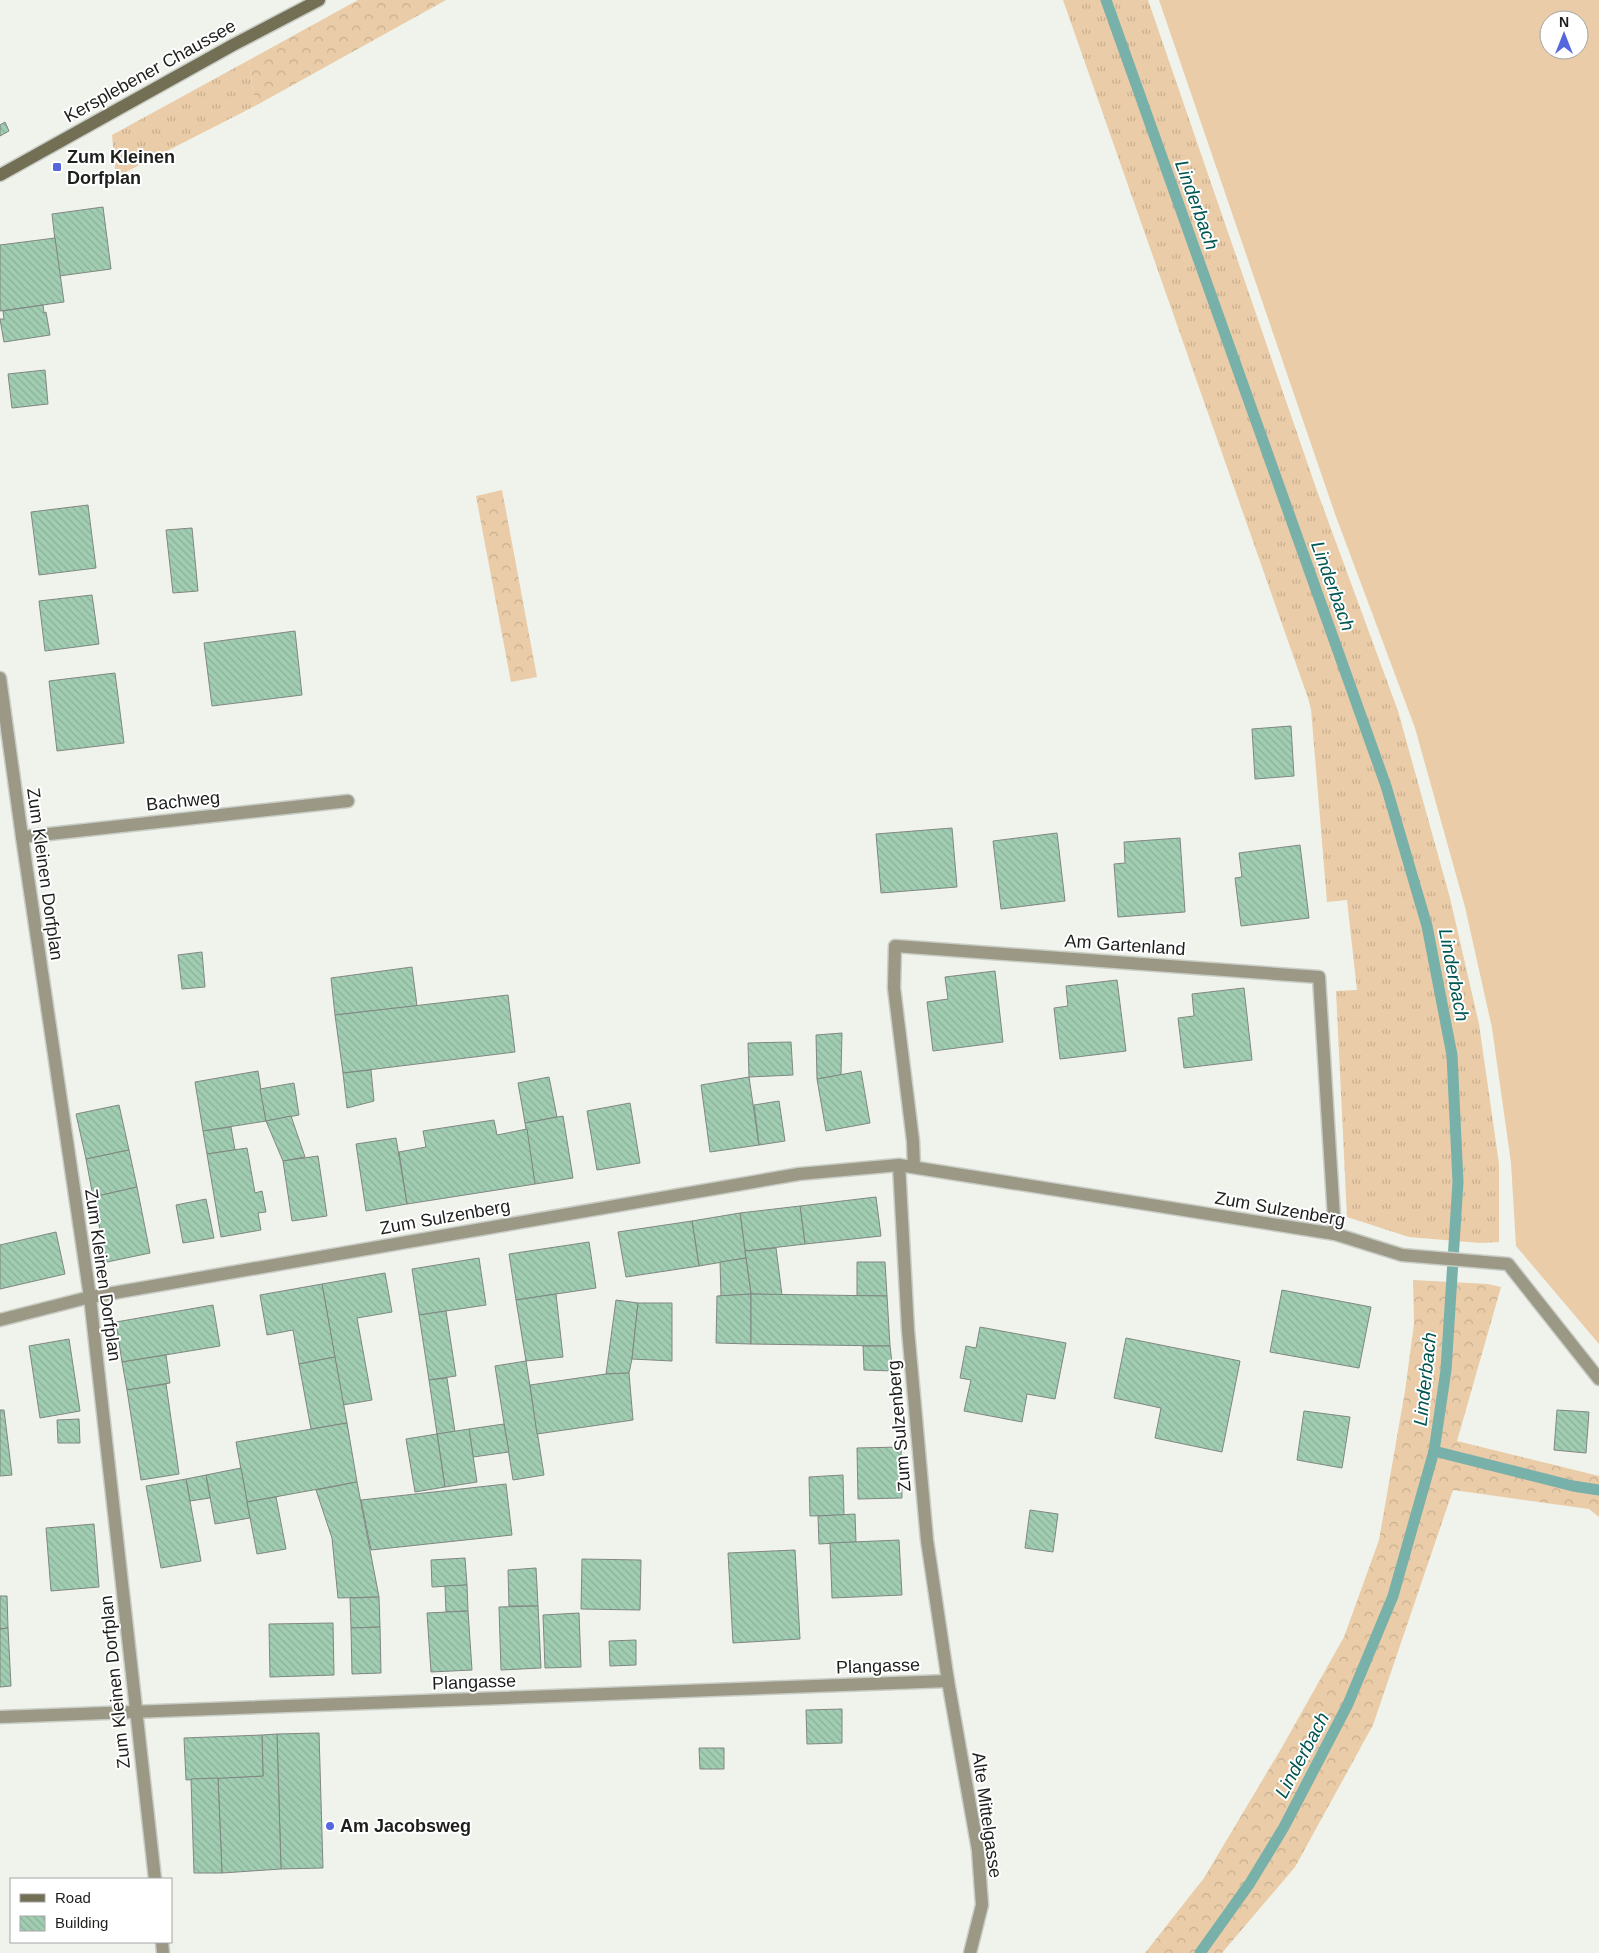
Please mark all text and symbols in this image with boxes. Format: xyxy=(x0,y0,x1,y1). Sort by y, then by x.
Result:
north arrow xyxy=(1539,10,1589,60)
text: N xyxy=(1559,14,1569,30)
street label: Kersplebener Chaussee xyxy=(61,15,239,127)
place label: Zum Kleinen Dorfplan xyxy=(67,147,175,188)
water label: Linderbach xyxy=(1171,157,1223,253)
marker: Zum Kleinen Dorfplan xyxy=(51,161,63,173)
water label: Linderbach xyxy=(1307,538,1359,634)
street label: Zum Kleinen Dorfplan xyxy=(23,786,67,962)
street label: Bachweg xyxy=(145,787,221,815)
water label: Linderbach xyxy=(1435,927,1473,1023)
street label: Am Gartenland xyxy=(1064,931,1186,959)
street label: Zum Kleinen Dorfplan xyxy=(81,1187,125,1363)
street label: Zum Sulzenberg xyxy=(1213,1188,1347,1230)
street label: Zum Sulzenberg xyxy=(378,1196,512,1238)
water label: Linderbach xyxy=(1410,1331,1440,1427)
street label: Zum Sulzenberg xyxy=(883,1359,915,1493)
street label: Zum Kleinen Dorfplan xyxy=(96,1594,134,1770)
street label: Plangasse xyxy=(836,1655,920,1677)
street label: Plangasse xyxy=(432,1671,516,1693)
water label: Linderbach xyxy=(1271,1709,1333,1801)
street label: Alte Mittelgasse xyxy=(968,1751,1006,1879)
place label: Am Jacobsweg xyxy=(340,1816,471,1836)
marker: Am Jacobsweg xyxy=(324,1820,336,1832)
legend xyxy=(10,1878,172,1943)
text: Road xyxy=(55,1889,91,1906)
text: Building xyxy=(55,1914,108,1931)

